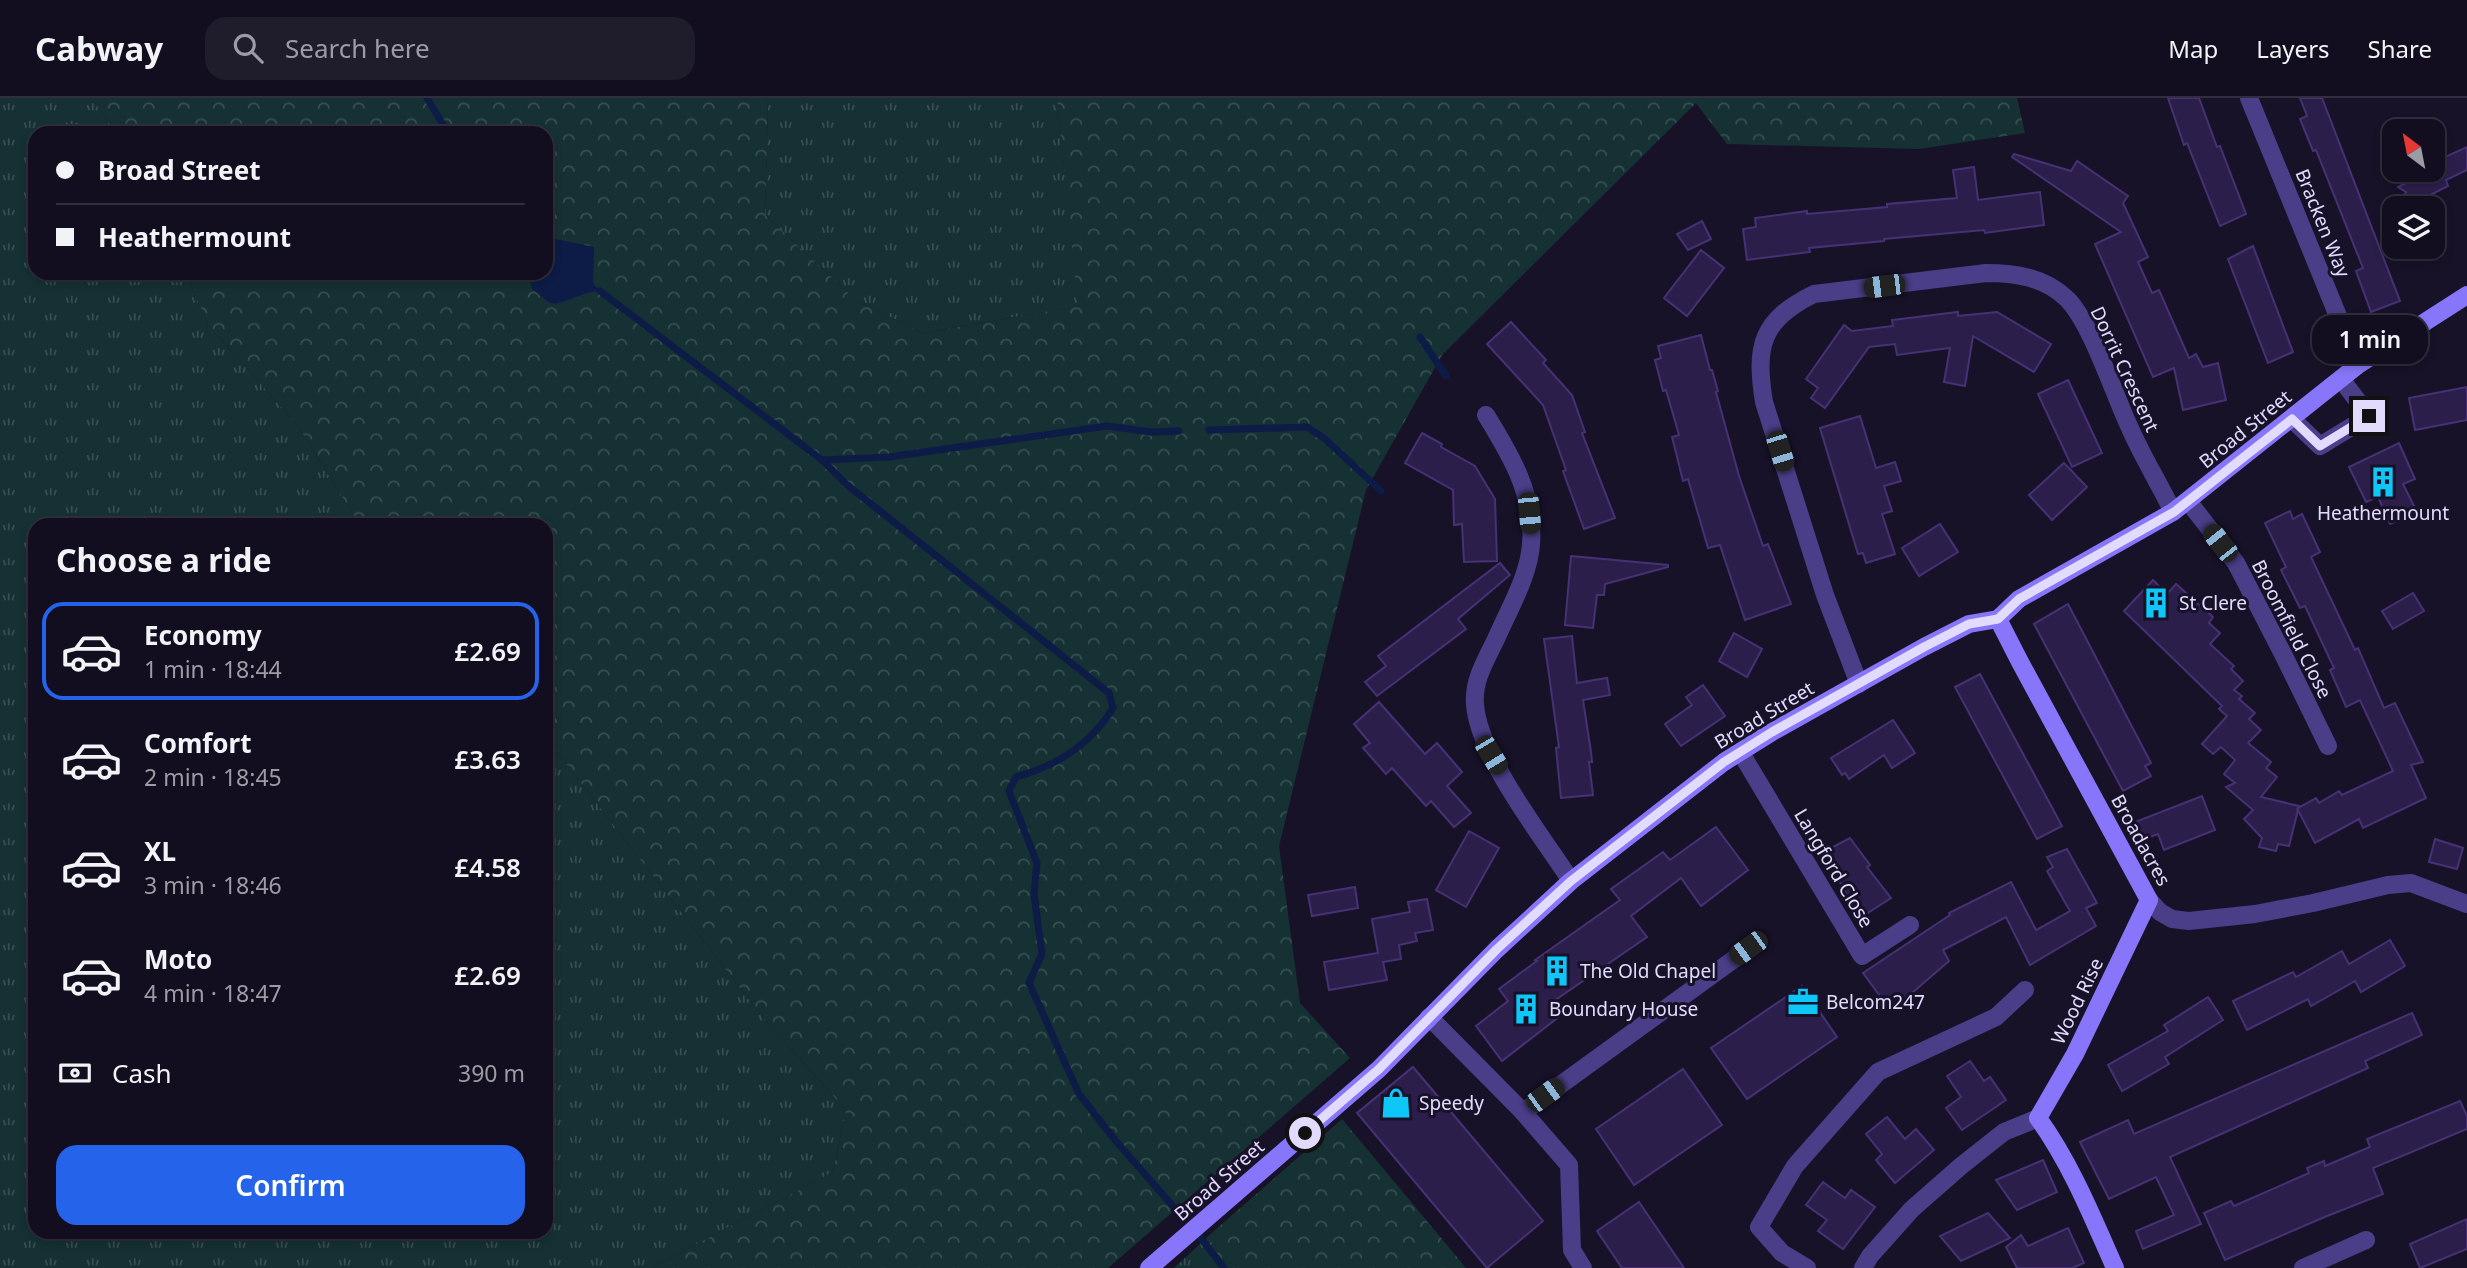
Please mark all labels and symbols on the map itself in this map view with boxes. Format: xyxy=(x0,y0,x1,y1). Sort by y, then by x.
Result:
north arrow xyxy=(2382,119,2445,182)
street label: Bracken Way xyxy=(2289,165,2357,281)
car xyxy=(1862,273,1907,299)
street label: Dorrit Crescent xyxy=(2085,302,2165,436)
callout: 1 min xyxy=(2311,314,2427,364)
street label: Broad Street xyxy=(2193,384,2297,474)
route end xyxy=(2353,400,2385,432)
car xyxy=(1764,428,1797,474)
building icon: Heathermount xyxy=(2366,465,2400,499)
car xyxy=(1517,491,1542,535)
place label: Heathermount xyxy=(2317,500,2449,526)
car xyxy=(2199,520,2242,566)
street label: Broomfield Close xyxy=(2246,555,2338,703)
building icon: St Clere xyxy=(2139,586,2173,620)
place label: St Clere xyxy=(2179,590,2247,616)
street label: Broad Street xyxy=(1709,675,1819,755)
car xyxy=(1472,732,1511,778)
street label: Broadacres xyxy=(2105,790,2177,890)
street label: Langford Close xyxy=(1788,804,1880,932)
car xyxy=(1725,927,1772,969)
street label: Wood Rise xyxy=(2045,953,2109,1049)
building icon: The Old Chapel xyxy=(1540,954,1574,988)
place label: The Old Chapel xyxy=(1580,958,1716,984)
office icon: Belcom247 xyxy=(1786,985,1820,1019)
place label: Belcom247 xyxy=(1826,989,1925,1015)
building icon: Boundary House xyxy=(1509,992,1543,1026)
place label: Boundary House xyxy=(1549,996,1698,1022)
car xyxy=(1522,1074,1569,1116)
shop icon: Speedy xyxy=(1379,1086,1413,1120)
place label: Speedy xyxy=(1419,1090,1484,1116)
route start xyxy=(1289,1117,1321,1149)
street label: Broad Street xyxy=(1168,1133,1270,1226)

